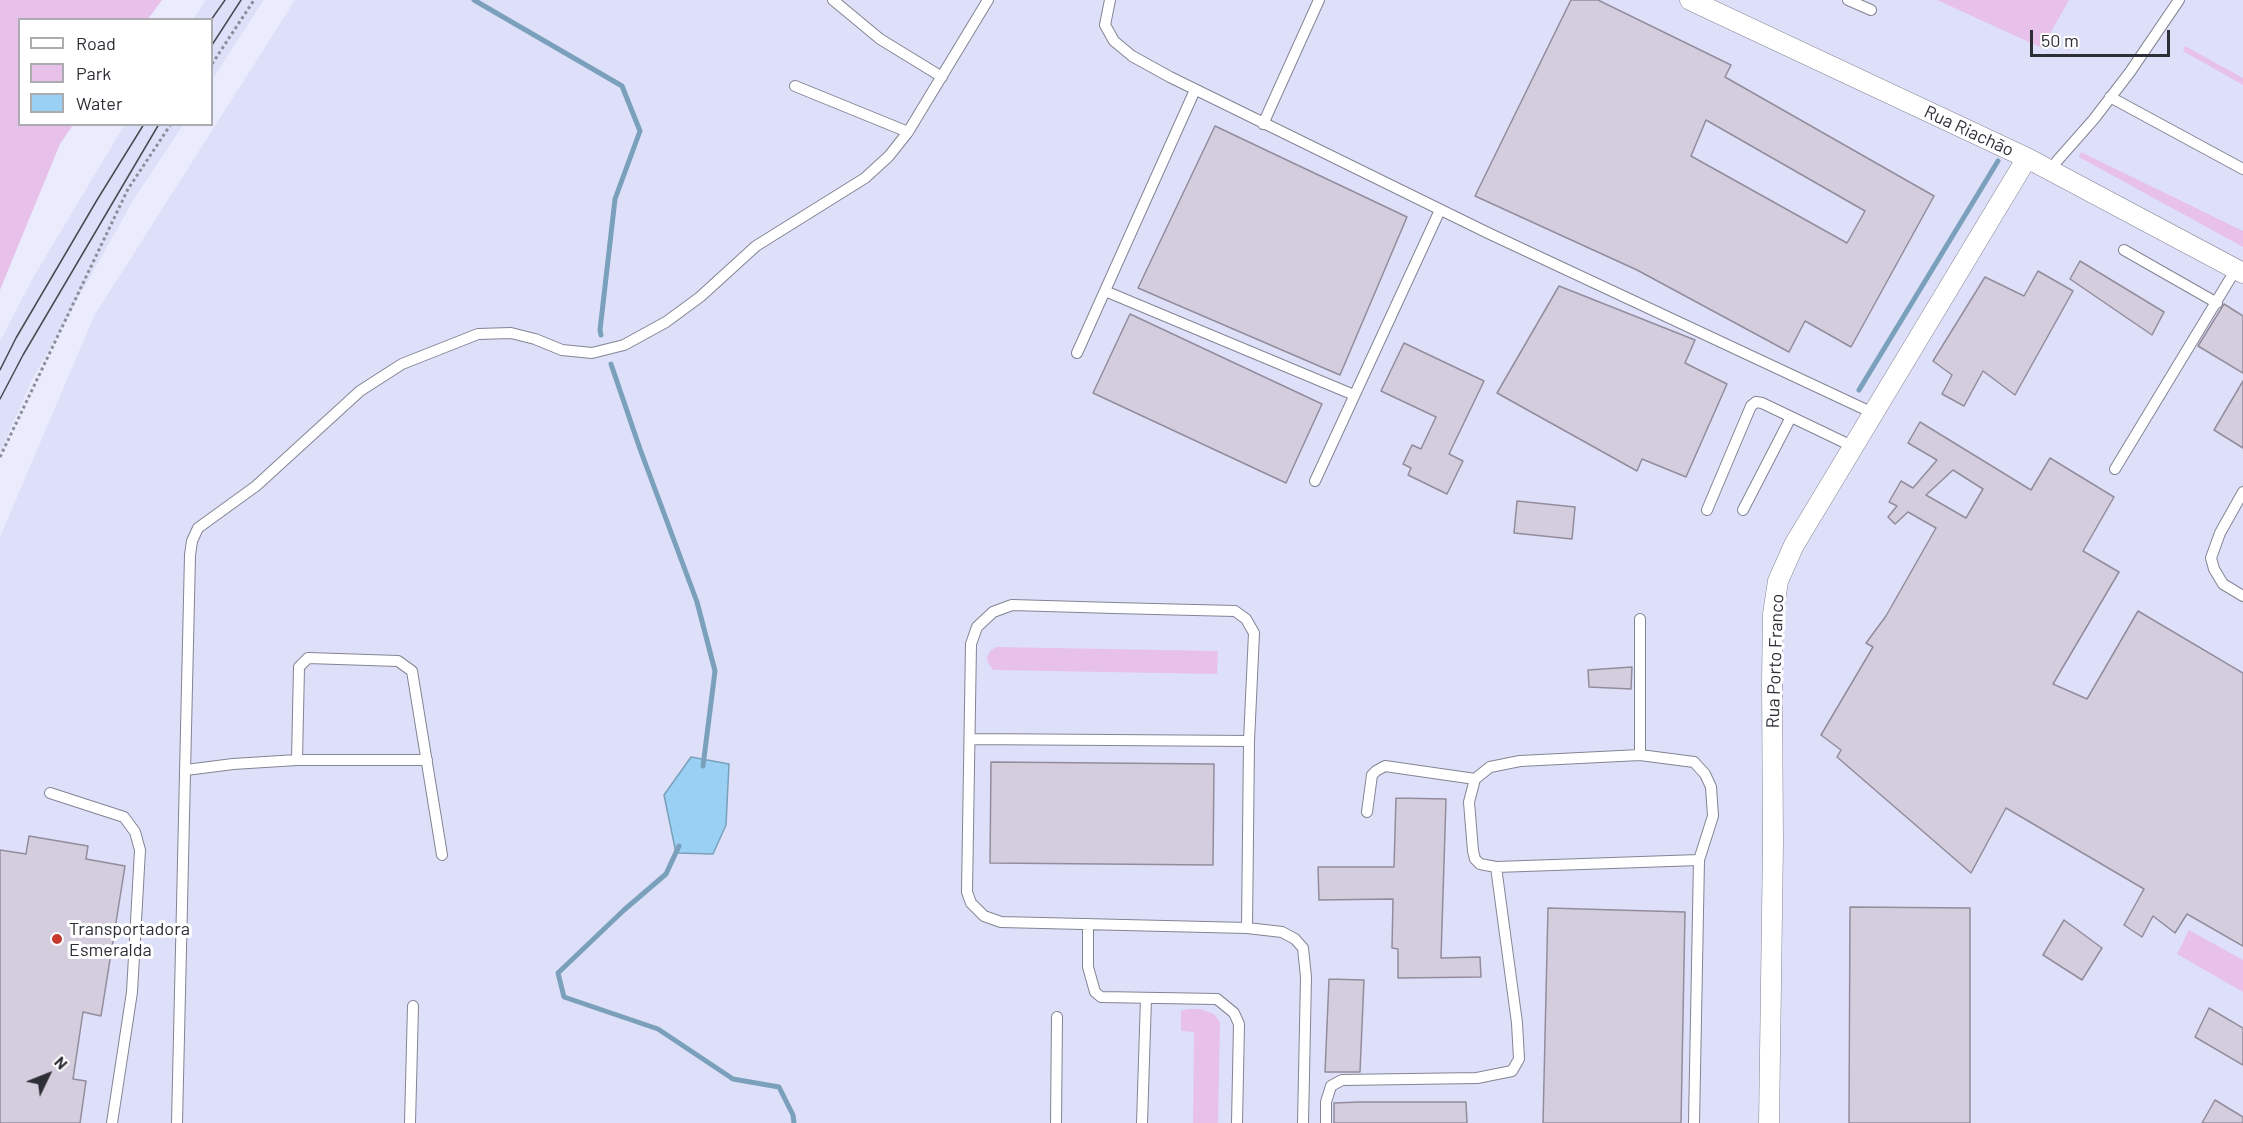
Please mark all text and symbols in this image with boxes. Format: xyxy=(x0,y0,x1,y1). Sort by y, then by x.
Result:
legend xyxy=(18,18,213,126)
scale bar xyxy=(2033,18,2172,56)
text: 50 m xyxy=(2041,29,2079,51)
text: Road xyxy=(76,32,116,54)
text: Park xyxy=(76,62,111,84)
text: Water xyxy=(76,92,123,114)
street label: Rua Riachão xyxy=(1921,101,2017,161)
street label: Rua Porto Franco xyxy=(1762,593,1788,729)
place label: Transportadora Esmeralda xyxy=(69,918,190,960)
marker: Transportadora Esmeralda xyxy=(50,932,64,946)
north arrow xyxy=(18,1045,78,1105)
text: N xyxy=(51,1052,72,1073)

